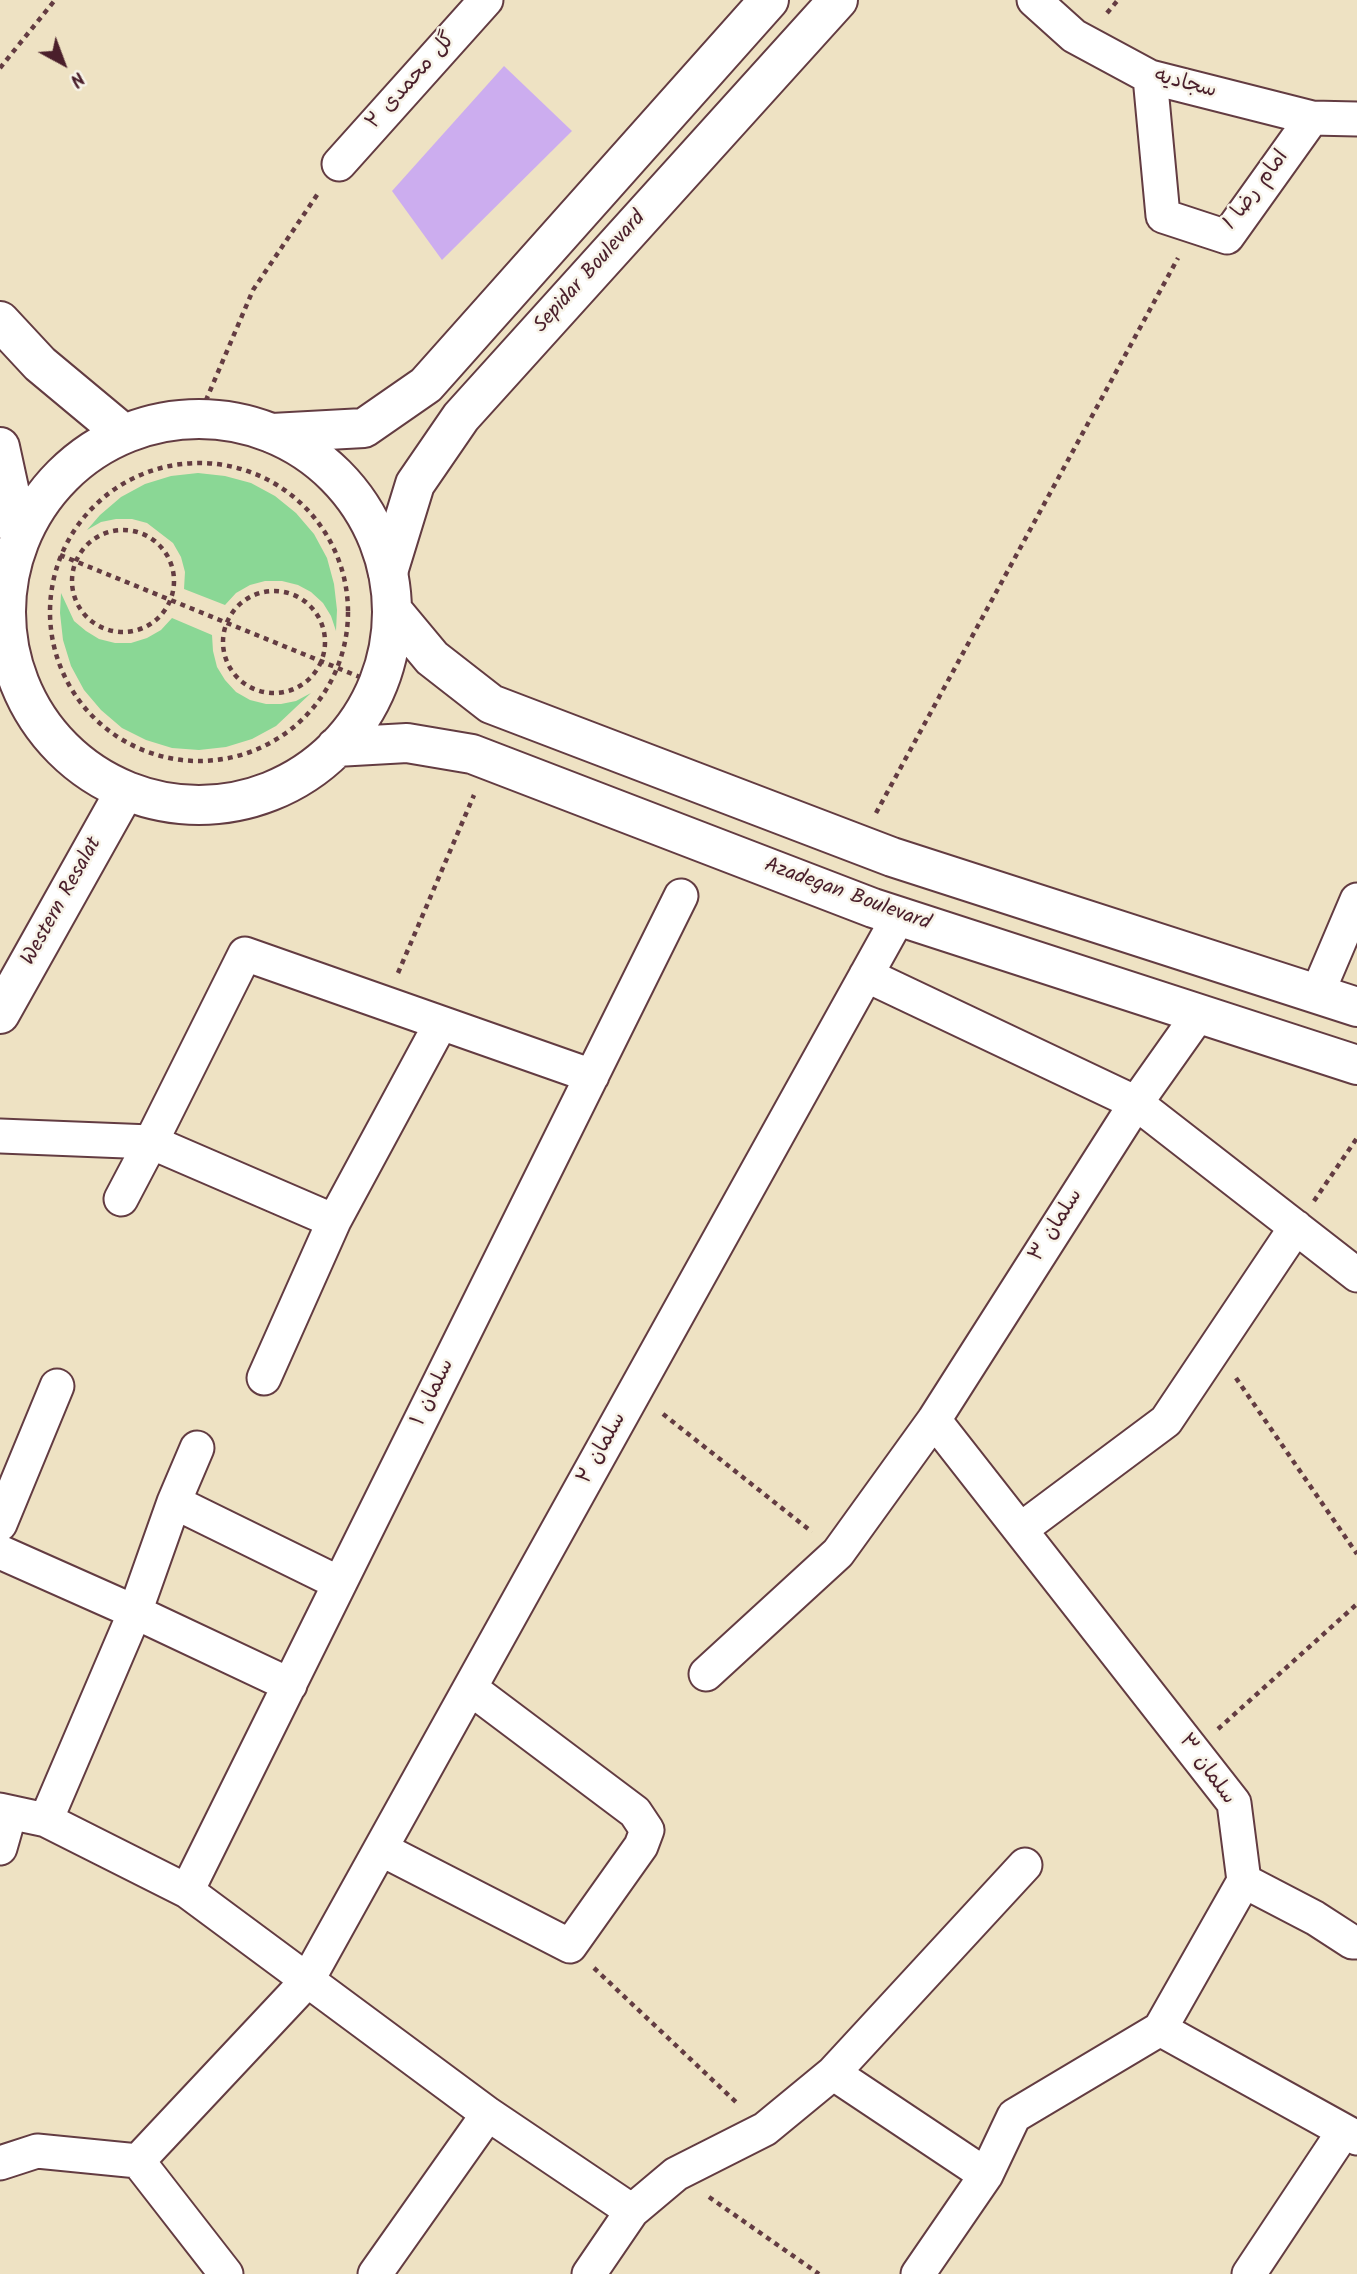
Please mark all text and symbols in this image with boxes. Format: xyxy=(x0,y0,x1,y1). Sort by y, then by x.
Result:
north arrow xyxy=(28,28,98,98)
street label: گل محمدی ۲ xyxy=(362,28,462,136)
text: N xyxy=(62,64,91,94)
street label: سجادیه xyxy=(1151,65,1219,105)
street label: امام رضا 1 xyxy=(1219,146,1295,236)
street label: Sepidar Boulevard xyxy=(530,207,652,339)
street label: Western Resalat xyxy=(17,834,109,970)
street label: Azadegan Boulevard xyxy=(760,854,934,938)
street label: سلمان ۳ xyxy=(1025,1185,1089,1267)
street label: سلمان ۱ xyxy=(407,1355,461,1431)
street label: سلمان ۲ xyxy=(573,1409,633,1489)
street label: سلمان ۳ xyxy=(1172,1730,1240,1810)

